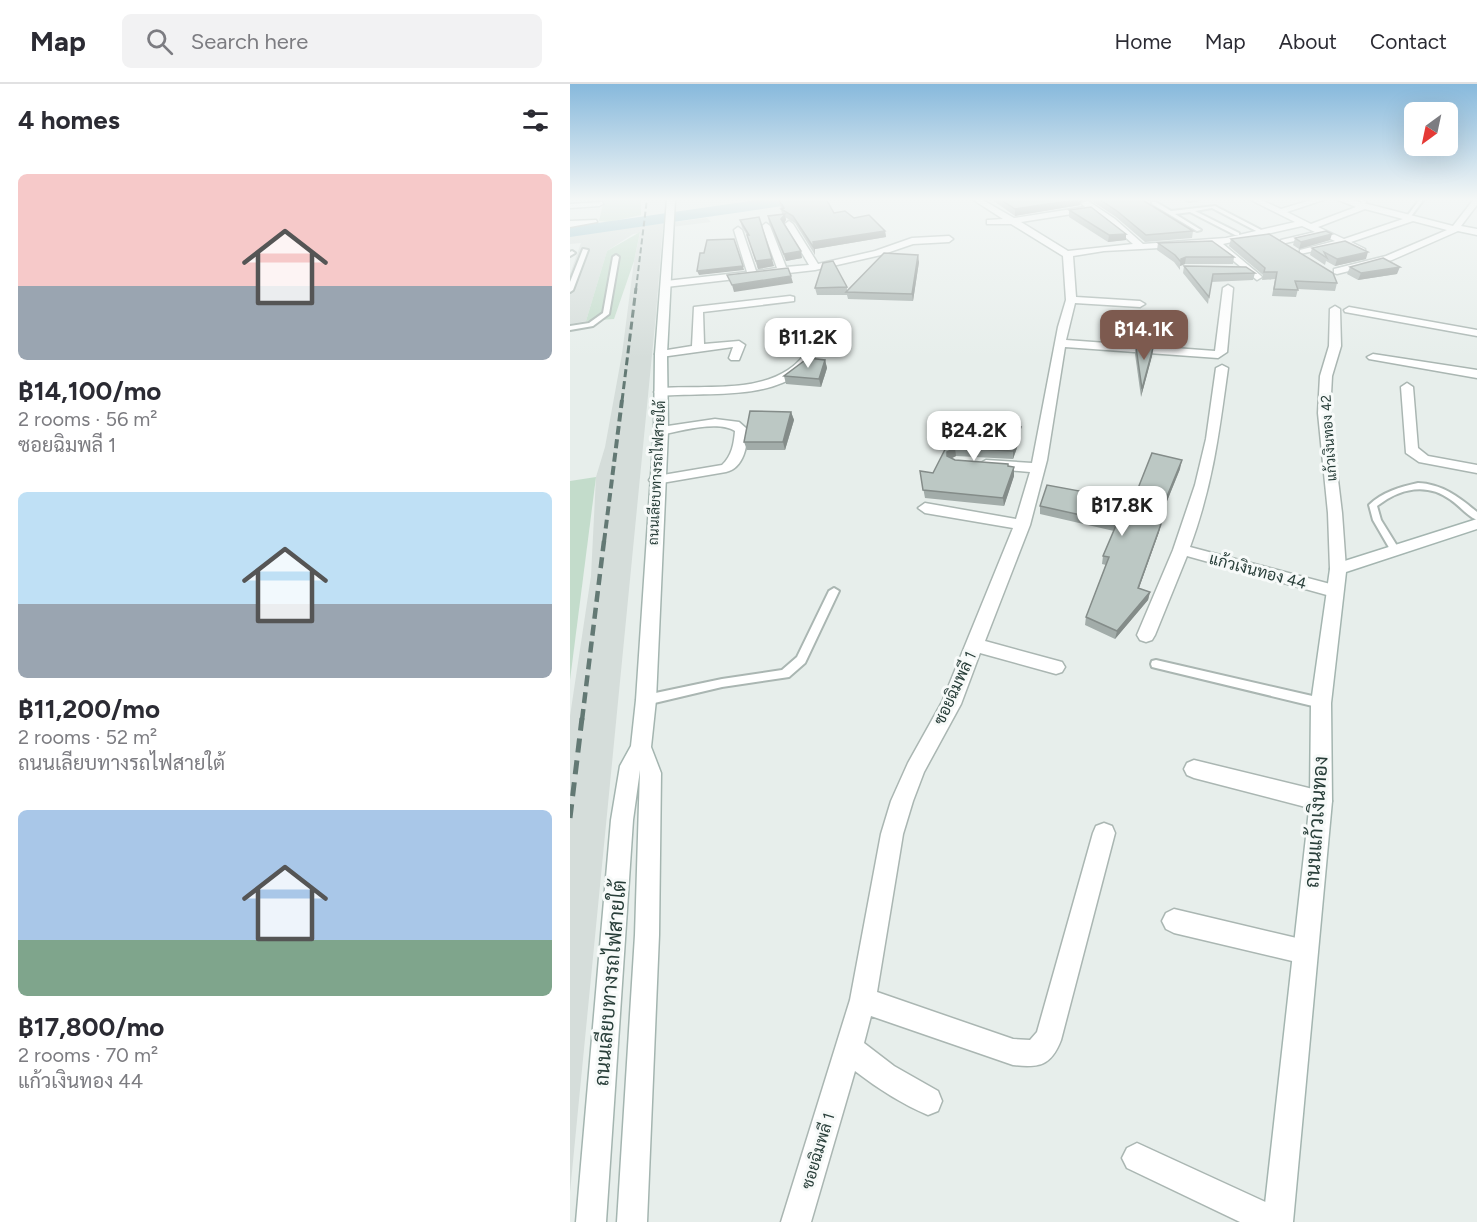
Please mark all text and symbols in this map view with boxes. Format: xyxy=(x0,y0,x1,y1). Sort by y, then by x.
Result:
search box xyxy=(122,14,542,68)
text: Map xyxy=(30,24,86,58)
icon: search xyxy=(143,25,176,58)
text: Search here xyxy=(191,28,308,55)
text: Home xyxy=(1115,29,1172,54)
text: Map xyxy=(1205,29,1246,54)
text: About xyxy=(1279,29,1337,54)
text: Contact xyxy=(1370,29,1447,54)
north arrow xyxy=(1404,102,1458,156)
map controls xyxy=(1404,102,1458,156)
text: 4 homes xyxy=(18,104,120,136)
icon: filters xyxy=(519,104,552,137)
icon: home xyxy=(231,213,339,321)
pin: ฿14.1K xyxy=(1095,310,1193,361)
text: ฿14.1K xyxy=(1114,317,1174,341)
pin: ฿11.2K xyxy=(759,318,857,369)
text: ฿11.2K xyxy=(779,325,837,349)
text: ฿14,100/mo xyxy=(18,375,161,407)
street label: แก้วเงินทอง 42 xyxy=(1316,394,1341,482)
street label: ถนนเลียบทางรถไฟสายใต้ xyxy=(644,399,669,546)
text: 2 rooms · 56 m² xyxy=(18,407,157,431)
pin: ฿24.2K xyxy=(925,411,1023,462)
text: ฿24.2K xyxy=(941,418,1007,442)
text: ซอยฉิมพลี 1 xyxy=(18,433,116,457)
pin: ฿17.8K xyxy=(1073,486,1171,537)
text: ฿17.8K xyxy=(1091,493,1153,517)
icon: home xyxy=(231,531,339,639)
street label: แก้วเงินทอง 44 xyxy=(1207,548,1309,593)
street label: ซอยฉิมพลี 1 xyxy=(928,647,980,728)
text: ฿11,200/mo xyxy=(18,693,160,725)
text: 2 rooms · 52 m² xyxy=(18,725,157,749)
text: ถนนเลียบทางรถไฟสายใต้ xyxy=(18,751,225,775)
street label: ถนนแก้วเงินทอง xyxy=(1299,755,1333,889)
icon: home xyxy=(231,849,339,957)
street label: ถนนเลียบทางรถไฟสายใต้ xyxy=(588,878,631,1087)
text: ฿17,800/mo xyxy=(18,1011,164,1043)
text: 2 rooms · 70 m² xyxy=(18,1043,158,1067)
text: แก้วเงินทอง 44 xyxy=(18,1069,143,1093)
street label: ซอยฉิมพลี 1 xyxy=(795,1110,839,1191)

